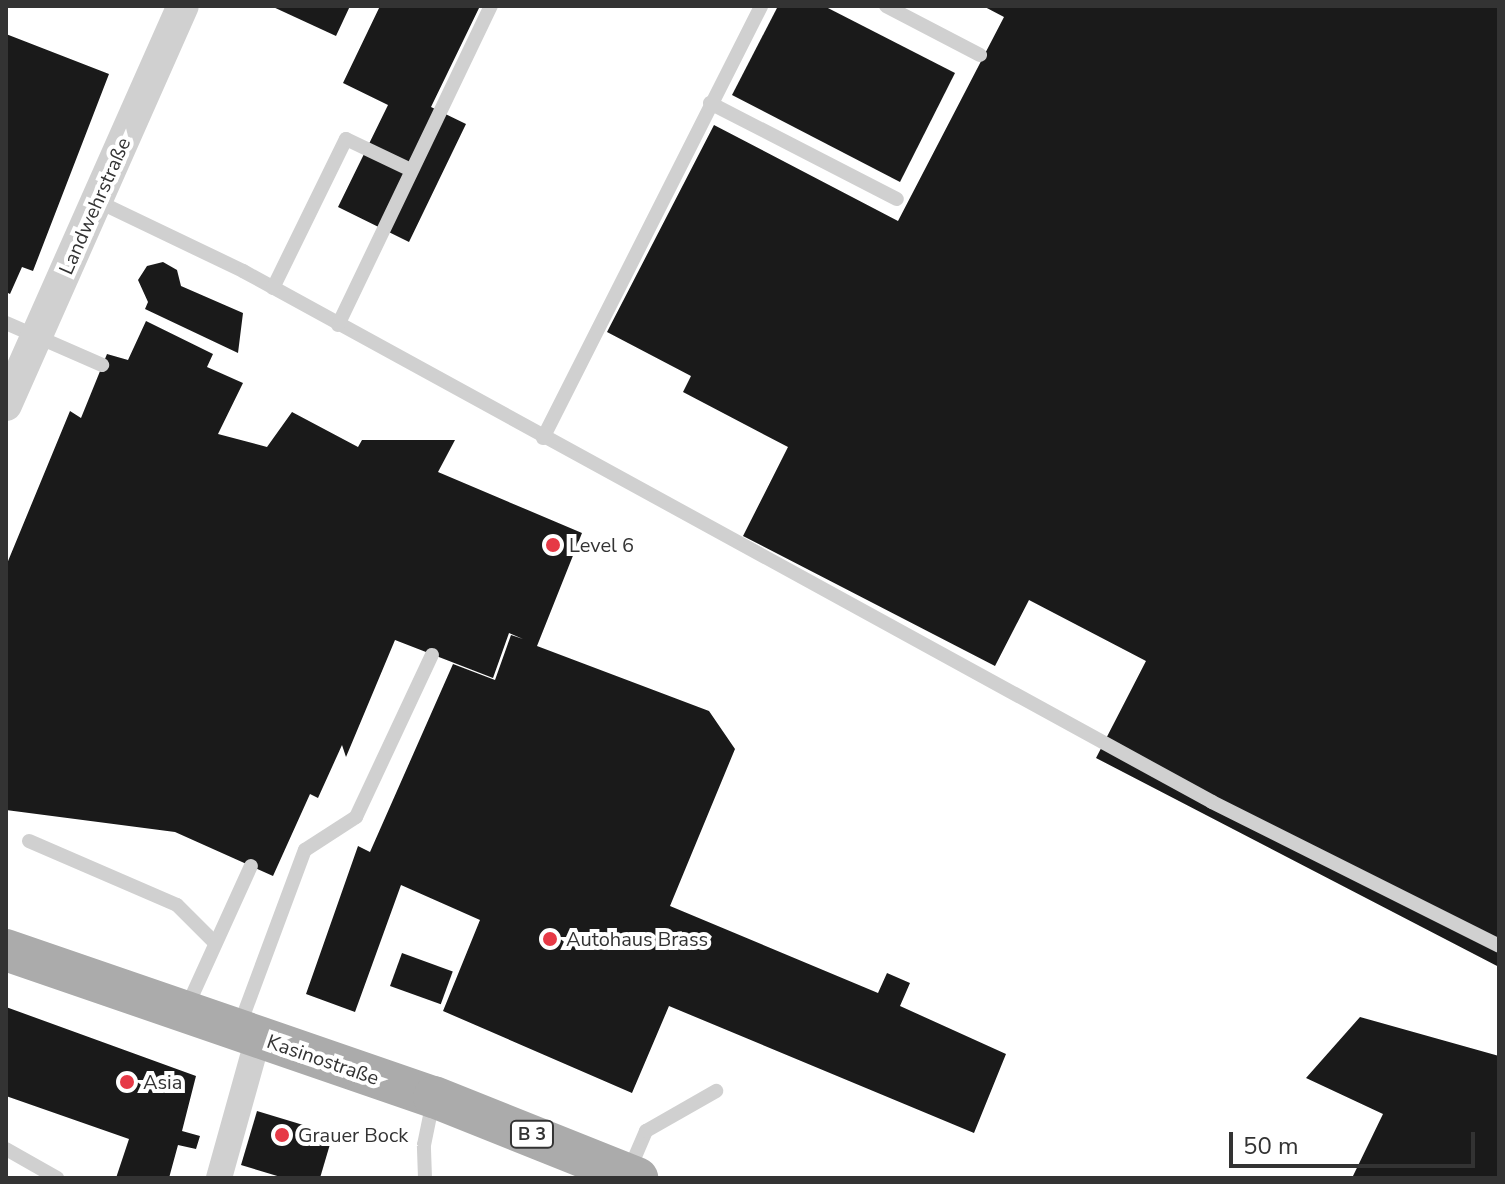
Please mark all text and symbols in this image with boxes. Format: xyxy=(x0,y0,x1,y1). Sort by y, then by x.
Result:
street label: Landwehrstraße xyxy=(54,134,136,278)
place label: Level 6 xyxy=(569,533,634,557)
marker: Level 6 xyxy=(544,536,562,554)
place label: Autohaus Brass xyxy=(566,927,708,951)
marker: Autohaus Brass xyxy=(541,930,559,948)
street label: Kasinostraße xyxy=(264,1030,382,1090)
place label: Asia xyxy=(143,1070,182,1094)
marker: Asia xyxy=(118,1073,136,1091)
scale bar xyxy=(1233,1116,1479,1166)
road number: B 3 xyxy=(508,1120,556,1148)
place label: Grauer Bock xyxy=(298,1123,408,1147)
marker: Grauer Bock xyxy=(273,1126,291,1144)
text: 50 m xyxy=(1243,1130,1299,1162)

